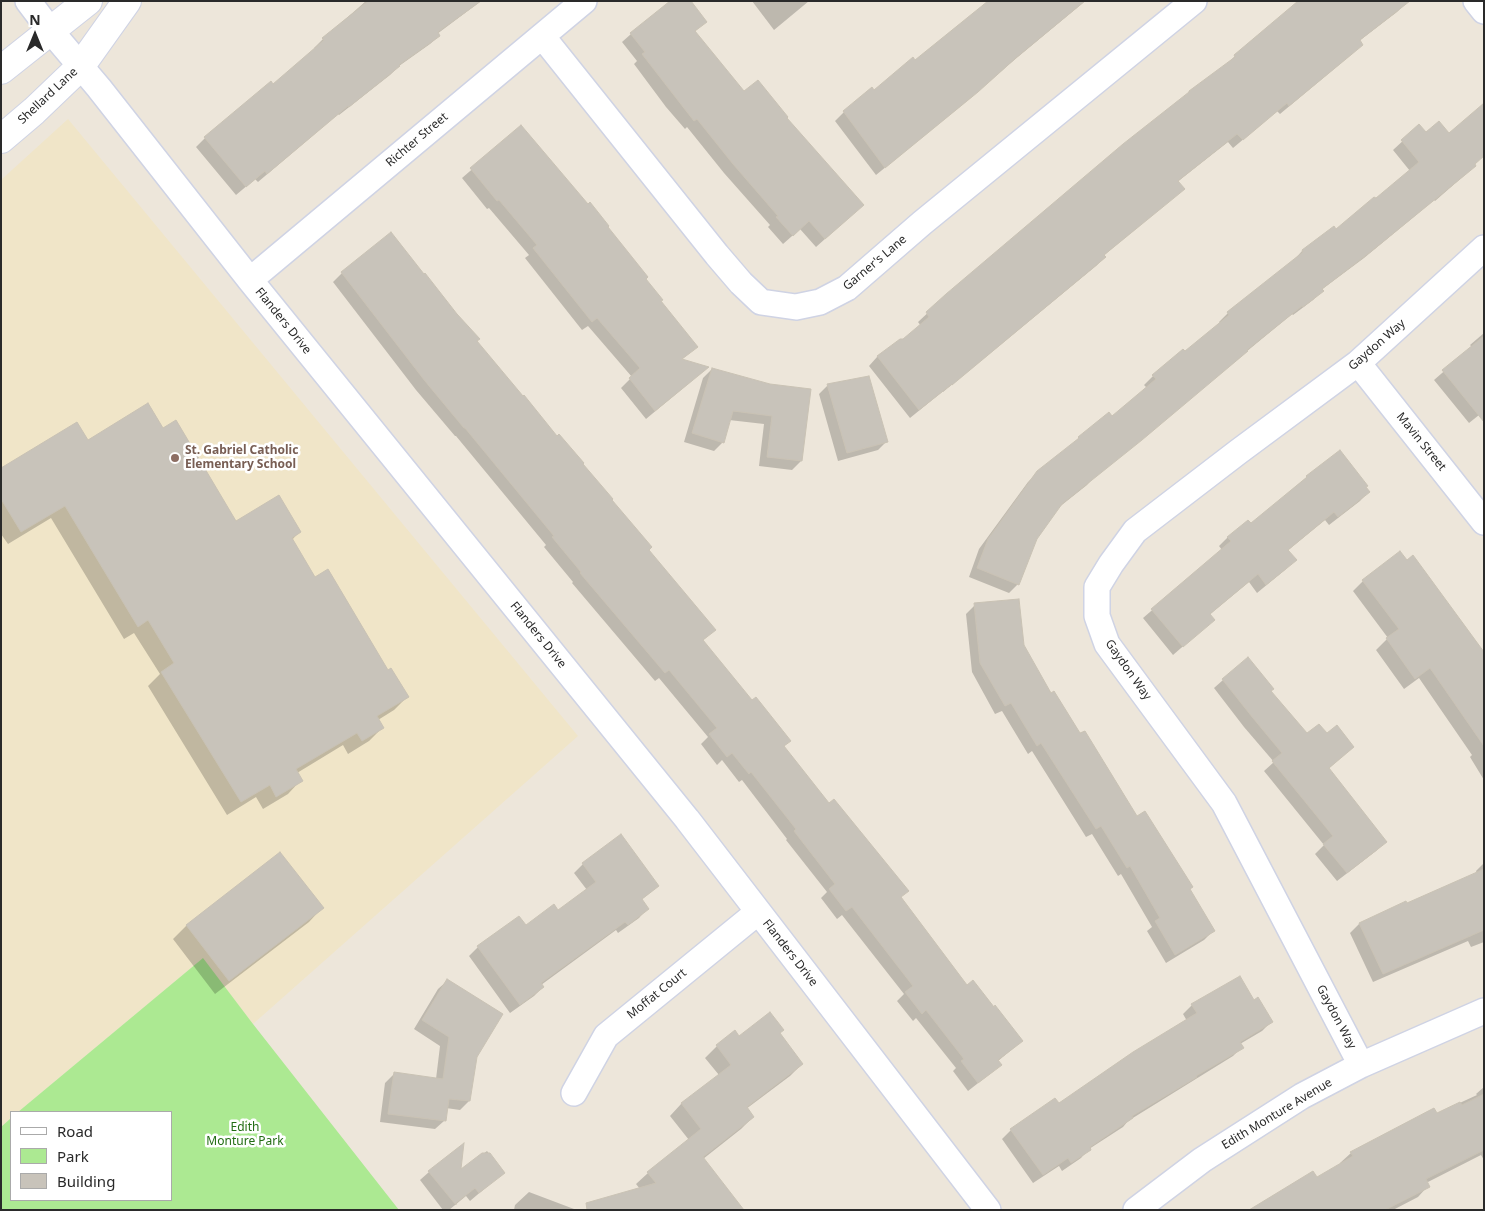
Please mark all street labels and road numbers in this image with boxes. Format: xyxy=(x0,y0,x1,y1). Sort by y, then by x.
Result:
street label: Shellard Lane xyxy=(15,65,81,127)
street label: Richter Street xyxy=(383,110,451,170)
street label: Garner's Lane xyxy=(840,232,910,294)
street label: Flanders Drive xyxy=(252,285,314,357)
street label: Gaydon Way xyxy=(1346,316,1408,374)
street label: Mavin Street xyxy=(1393,410,1449,474)
street label: Flanders Drive xyxy=(507,599,569,671)
street label: Gaydon Way xyxy=(1102,637,1154,703)
street label: Flanders Drive xyxy=(759,917,821,989)
street label: Moffat Court xyxy=(624,966,690,1022)
street label: Gaydon Way xyxy=(1313,982,1359,1052)
street label: Edith Monture Avenue xyxy=(1219,1075,1335,1153)

